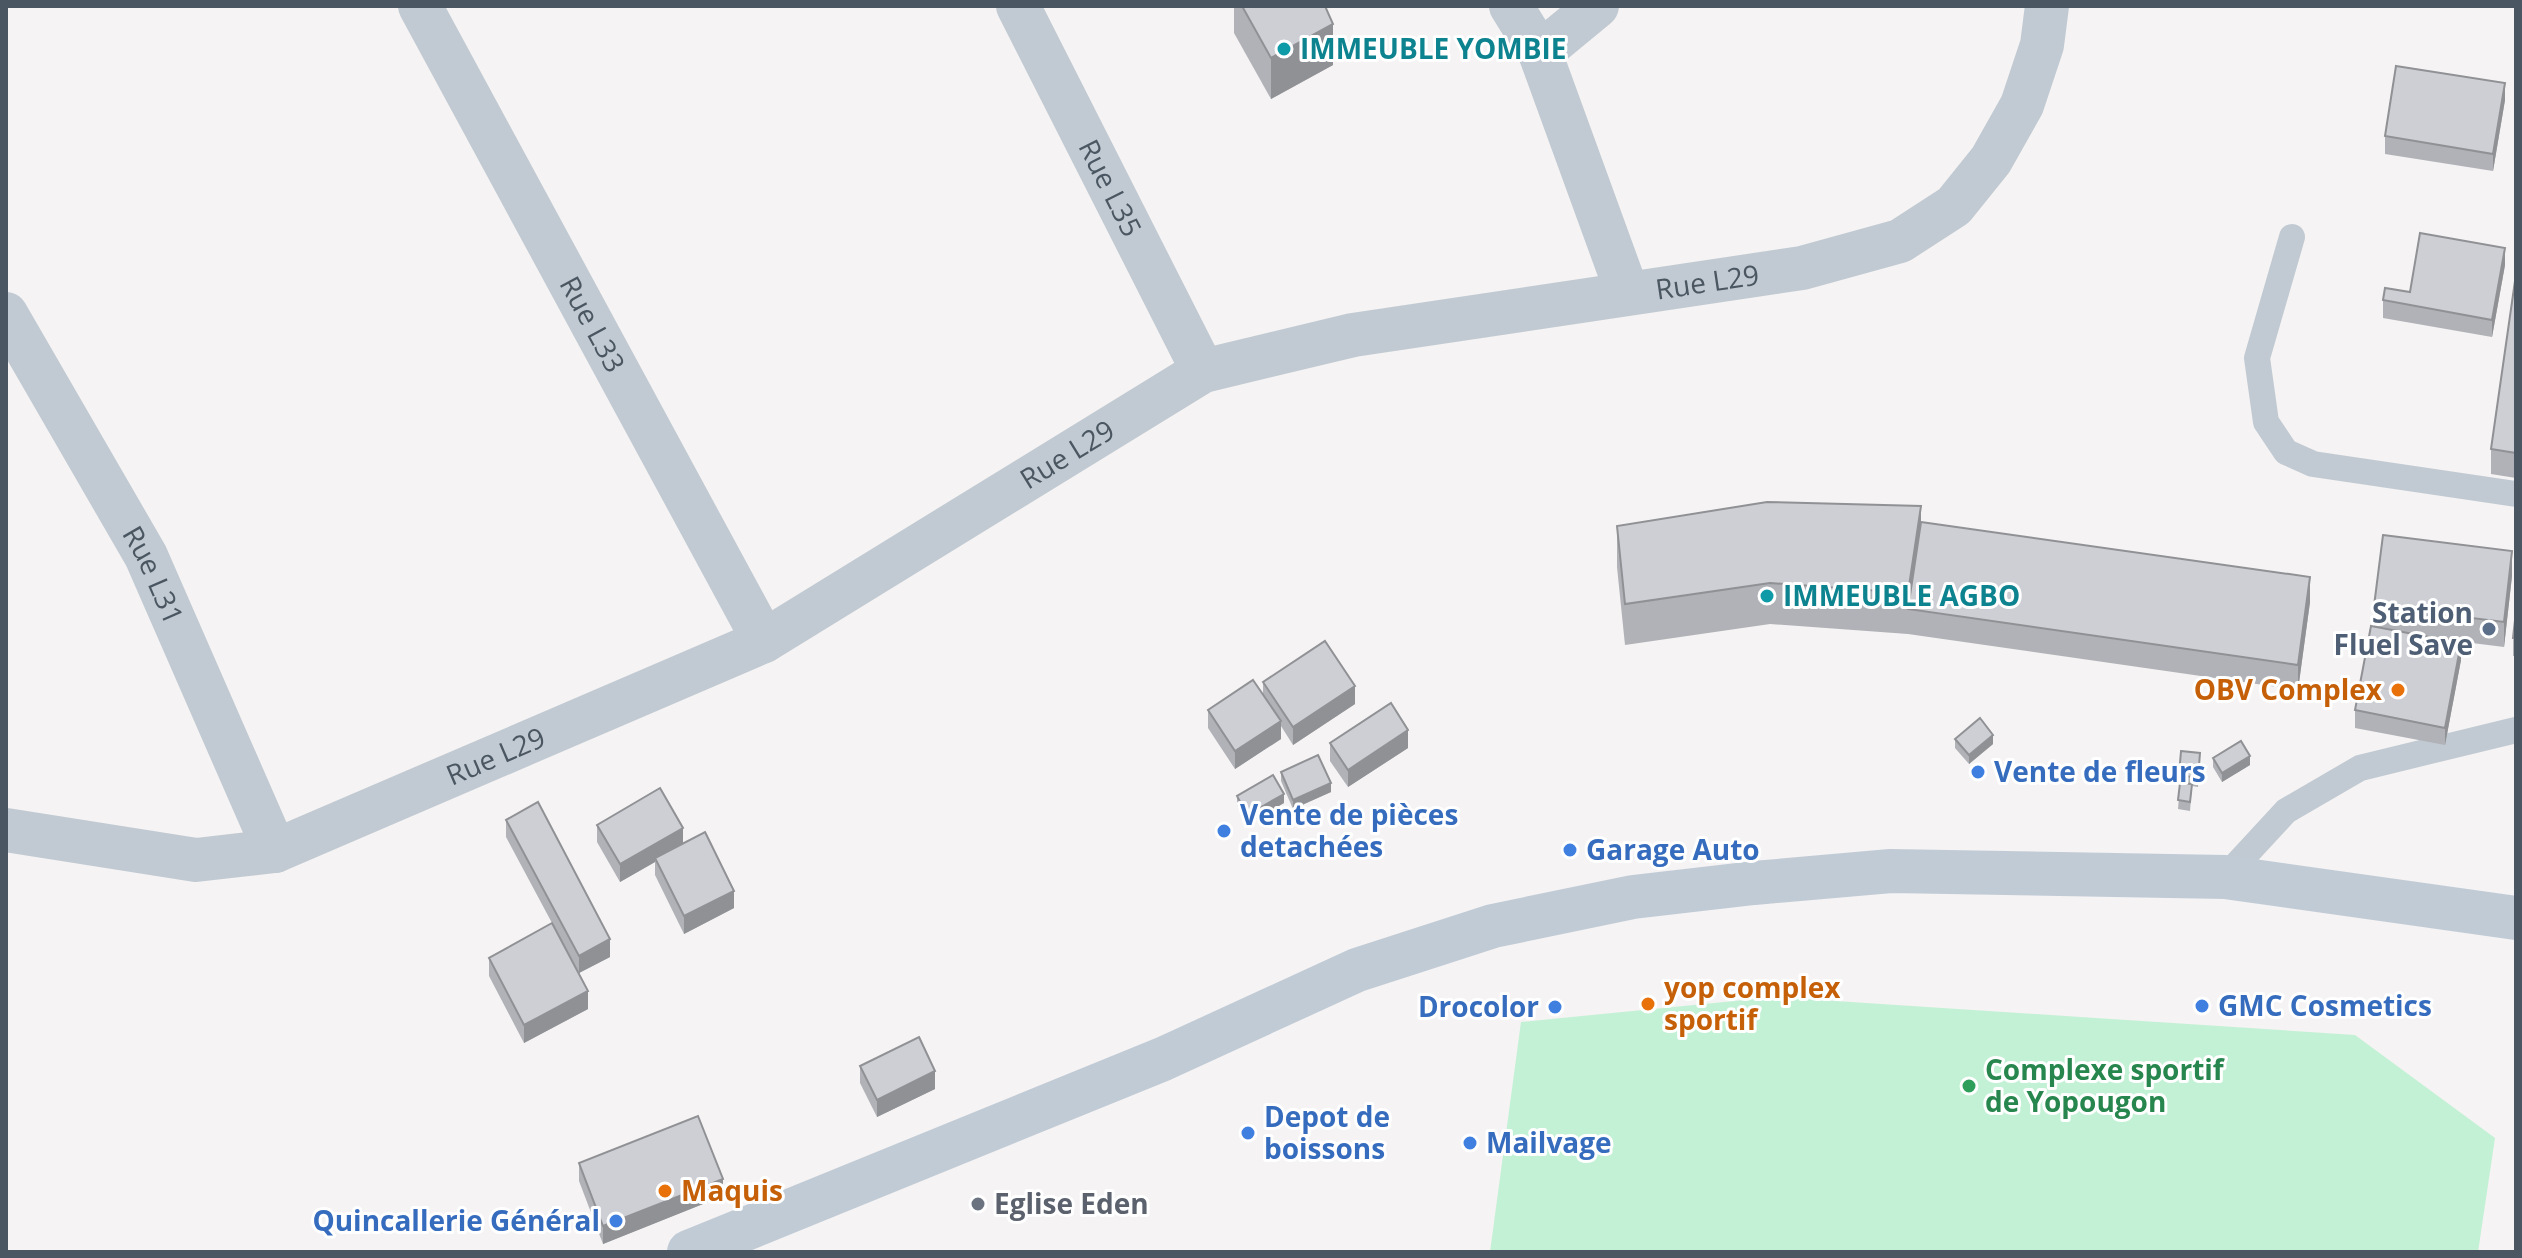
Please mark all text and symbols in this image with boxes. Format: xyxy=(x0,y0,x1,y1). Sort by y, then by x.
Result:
place label: IMMEUBLE YOMBIE xyxy=(1300,29,1566,67)
marker: IMMEUBLE YOMBIE xyxy=(1275,40,1293,58)
street label: Rue L35 xyxy=(1071,132,1152,243)
street label: Rue L29 xyxy=(1653,255,1762,308)
street label: Rue L33 xyxy=(552,269,635,379)
street label: Rue L29 xyxy=(1012,410,1121,497)
street label: Rue L31 xyxy=(115,519,193,630)
place label: IMMEUBLE AGBO xyxy=(1783,576,2020,614)
marker: IMMEUBLE AGBO xyxy=(1758,587,1776,605)
place label: Station Fluel Save xyxy=(2334,593,2473,663)
marker: Station Fluel Save xyxy=(2480,620,2498,638)
place label: OBV Complex xyxy=(2194,670,2383,708)
marker: OBV Complex xyxy=(2389,681,2407,699)
street label: Rue L29 xyxy=(440,717,551,793)
place label: Vente de fleurs xyxy=(1994,752,2206,790)
marker: Vente de fleurs xyxy=(1969,763,1987,781)
place label: Vente de pièces detachées xyxy=(1240,795,1458,865)
marker: Vente de pièces detachées xyxy=(1215,822,1233,840)
place label: Garage Auto xyxy=(1586,830,1760,868)
marker: Garage Auto xyxy=(1561,841,1579,859)
place label: yop complex sportif xyxy=(1664,968,1841,1038)
place label: GMC Cosmetics xyxy=(2218,986,2432,1024)
place label: Drocolor xyxy=(1418,987,1539,1025)
marker: yop complex sportif xyxy=(1639,995,1657,1013)
marker: GMC Cosmetics xyxy=(2193,997,2211,1015)
marker: Drocolor xyxy=(1546,998,1564,1016)
place label: Complexe sportif de Yopougon xyxy=(1985,1050,2226,1120)
marker: Complexe sportif de Yopougon xyxy=(1960,1077,1978,1095)
place label: Depot de boissons xyxy=(1264,1097,1390,1167)
place label: Mailvage xyxy=(1486,1123,1612,1161)
marker: Depot de boissons xyxy=(1239,1124,1257,1142)
marker: Mailvage xyxy=(1461,1134,1479,1152)
place label: Maquis xyxy=(681,1171,783,1209)
marker: Maquis xyxy=(656,1182,674,1200)
place label: Eglise Eden xyxy=(994,1184,1149,1222)
marker: Eglise Eden xyxy=(969,1195,987,1213)
place label: Quincallerie Général xyxy=(312,1201,600,1239)
marker: Quincallerie Général xyxy=(607,1212,625,1230)

